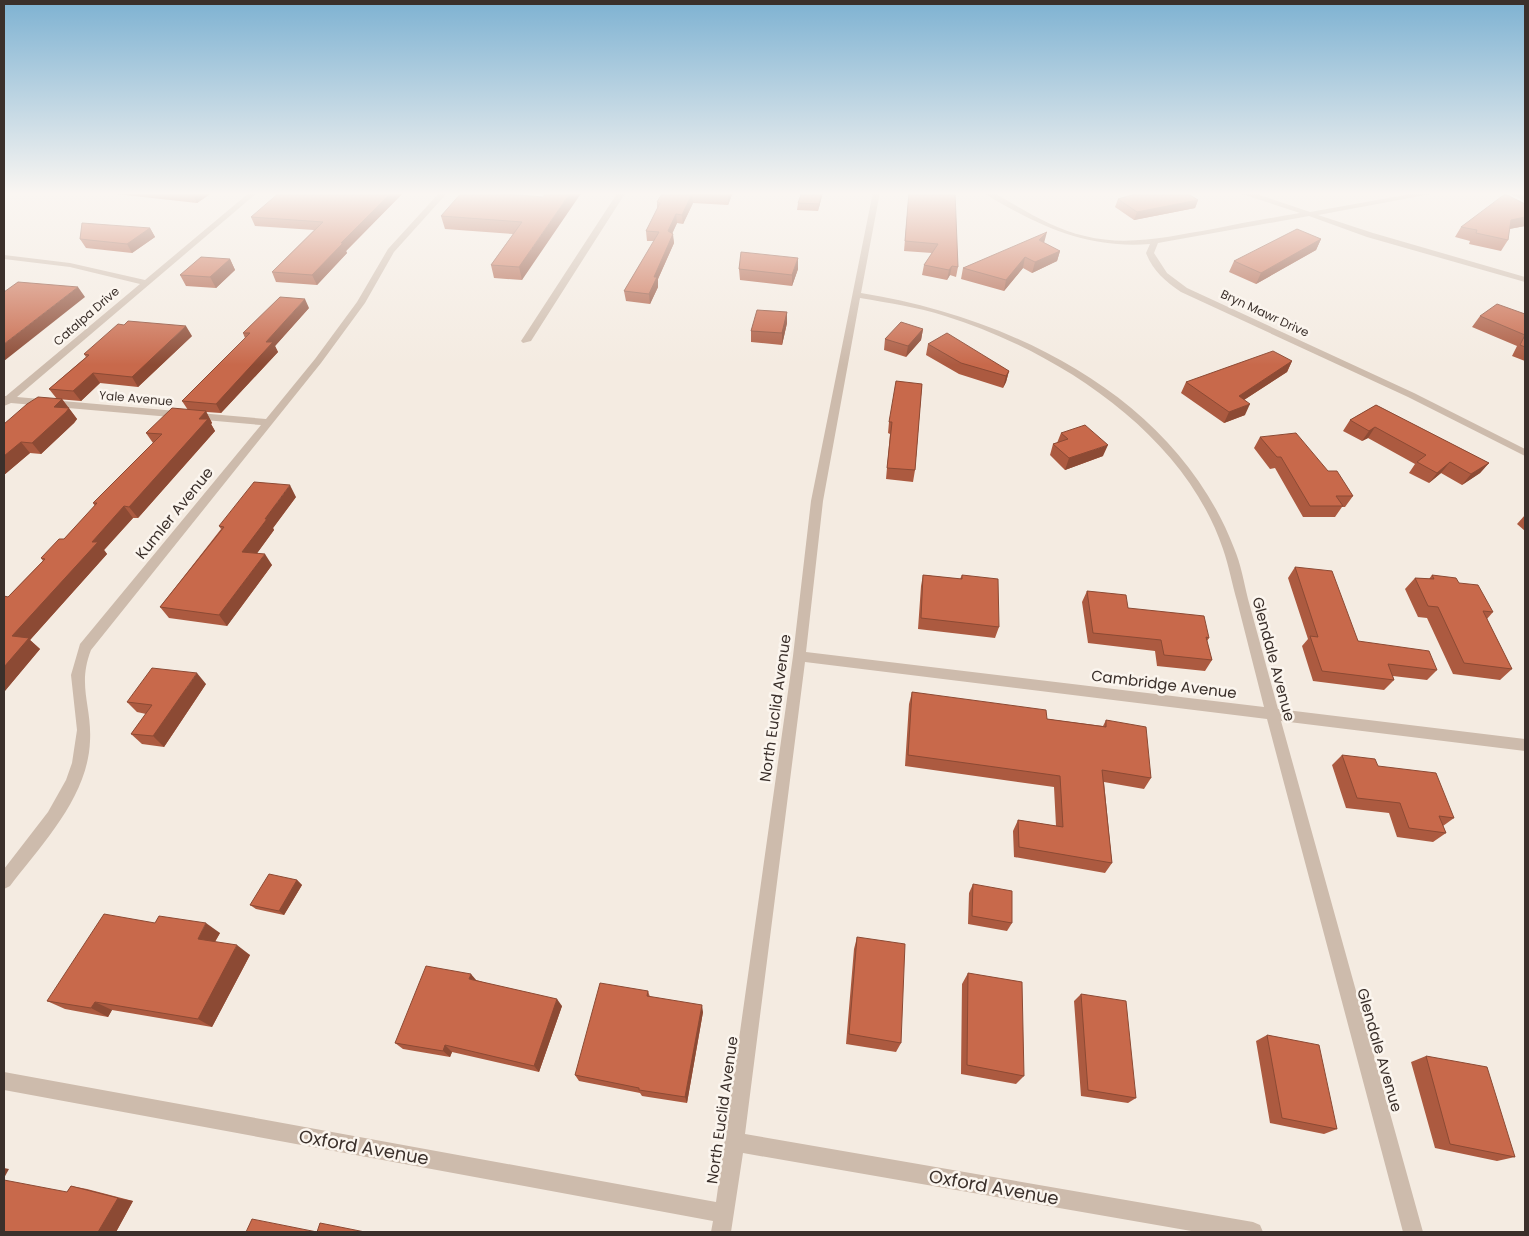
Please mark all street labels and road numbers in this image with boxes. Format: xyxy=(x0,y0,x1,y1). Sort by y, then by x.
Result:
street label: Catalpa Drive xyxy=(49,283,123,349)
street label: Bryn Mawr Drive xyxy=(1218,285,1312,341)
street label: Yale Avenue xyxy=(99,386,173,410)
street label: Kumler Avenue xyxy=(130,463,218,563)
street label: Glendale Avenue xyxy=(1247,595,1301,723)
street label: North Euclid Avenue xyxy=(754,633,796,783)
street label: Cambridge Avenue xyxy=(1090,665,1238,703)
street label: Glendale Avenue xyxy=(1352,986,1408,1114)
street label: North Euclid Avenue xyxy=(701,1035,743,1185)
street label: Oxford Avenue xyxy=(297,1123,431,1171)
street label: Oxford Avenue xyxy=(927,1163,1061,1211)

